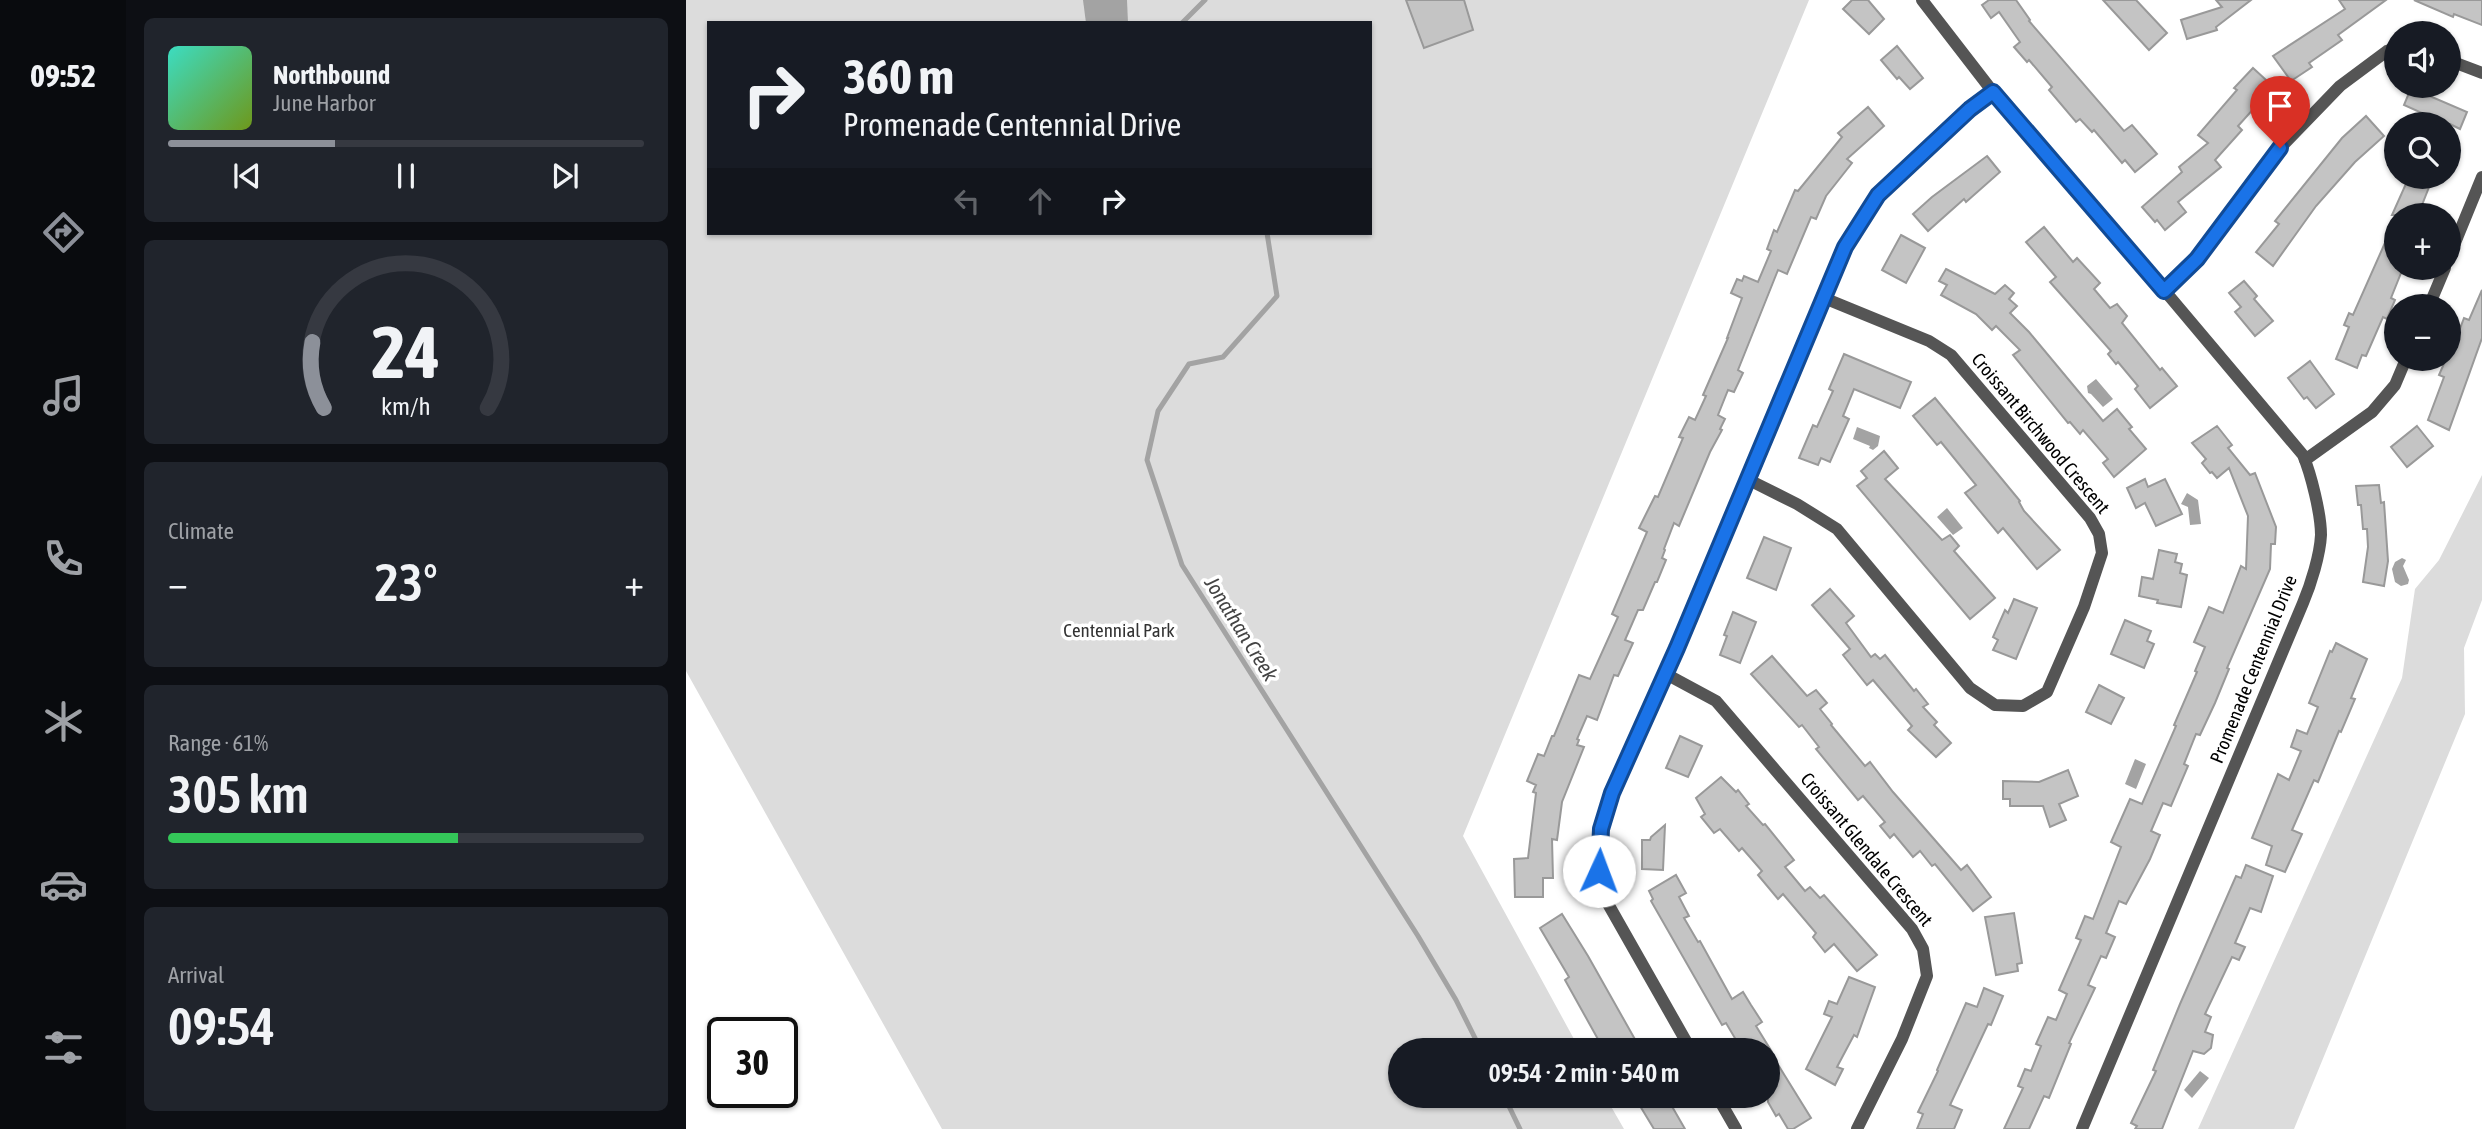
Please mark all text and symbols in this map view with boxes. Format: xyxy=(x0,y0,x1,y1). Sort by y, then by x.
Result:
map controls xyxy=(2384,21,2461,371)
button: sound xyxy=(2384,21,2461,98)
text: 360 m xyxy=(843,48,954,104)
icon: right xyxy=(728,49,819,140)
text: 09:52 xyxy=(30,57,96,94)
text: Northbound xyxy=(273,60,390,90)
pin xyxy=(2250,76,2310,148)
icon: arrive xyxy=(2261,87,2299,125)
text: June Harbor xyxy=(273,90,376,116)
text: Promenade Centennial Drive xyxy=(843,106,1181,143)
button: search xyxy=(2384,112,2461,189)
icon: previous xyxy=(228,157,266,195)
icon: pause xyxy=(387,157,425,195)
icon: next xyxy=(546,157,584,195)
icon: left xyxy=(948,182,986,220)
icon: ahead xyxy=(1021,182,1059,220)
icon: right xyxy=(1094,182,1132,220)
button: + xyxy=(2384,203,2461,280)
icon: directions xyxy=(39,208,88,257)
button: − xyxy=(2384,294,2461,371)
text: 24 xyxy=(372,311,440,394)
street label: Croissant Birchwood Crescent xyxy=(1967,348,2115,518)
icon: music xyxy=(39,371,88,420)
text: km/h xyxy=(381,392,431,420)
text: Climate xyxy=(168,518,234,544)
icon: phone xyxy=(39,534,88,583)
text: 23° xyxy=(374,552,438,612)
text: − xyxy=(168,561,188,604)
text: + xyxy=(624,561,644,604)
water label: Jonathan Creek xyxy=(1200,571,1284,686)
street label: Promenade Centennial Drive xyxy=(2205,572,2301,766)
park label: Centennial Park xyxy=(1063,619,1175,641)
icon: climate xyxy=(39,697,88,746)
text: Range · 61% xyxy=(168,730,268,756)
text: 305 km xyxy=(168,764,309,824)
street label: Croissant Glendale Crescent xyxy=(1796,768,1938,930)
position arrow xyxy=(1562,834,1636,908)
icon: car xyxy=(39,860,88,909)
text: Arrival xyxy=(168,962,224,988)
text: 09:54 xyxy=(168,996,275,1056)
speed limit sign: 30 xyxy=(707,1017,798,1108)
icon: filters xyxy=(39,1023,88,1072)
text: 09:54 · 2 min · 540 m xyxy=(1489,1058,1679,1088)

